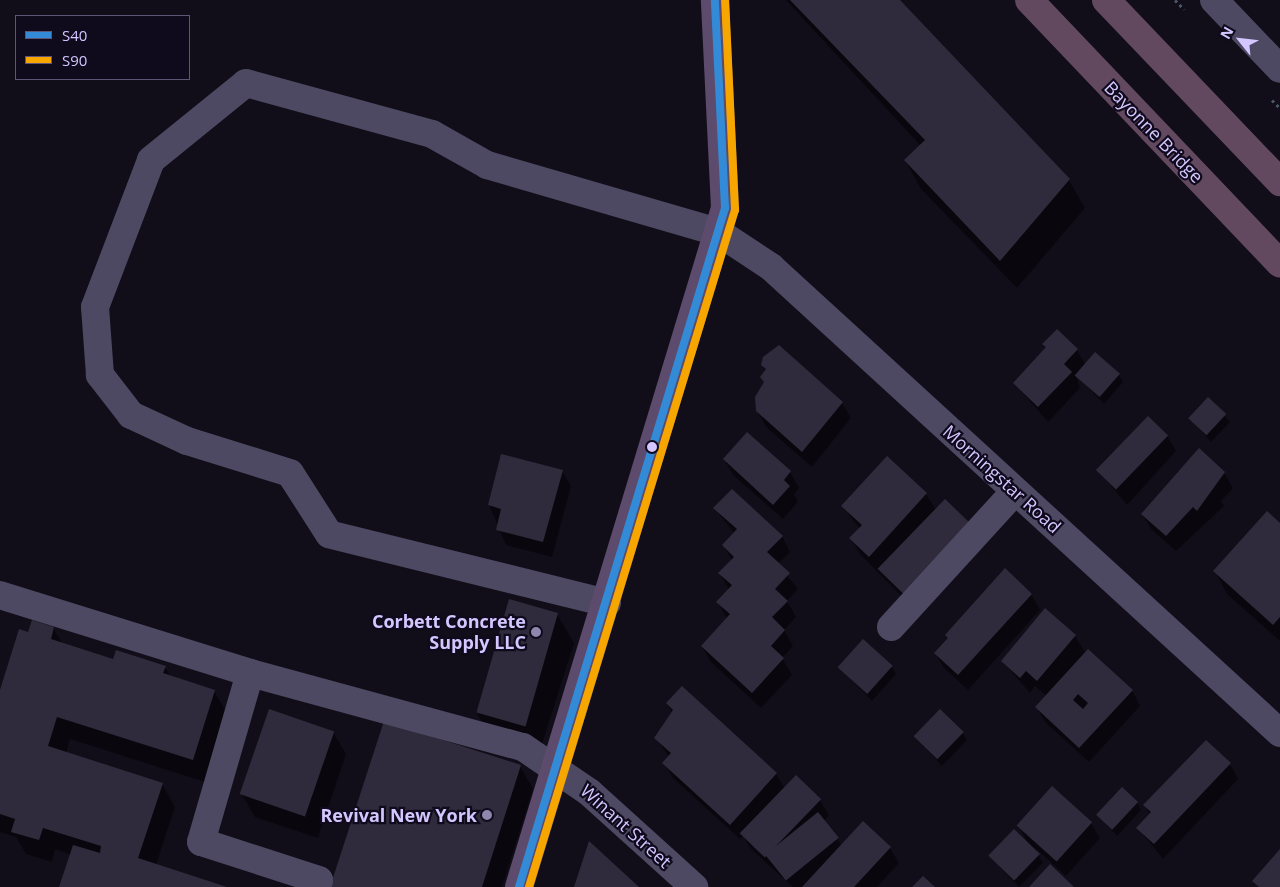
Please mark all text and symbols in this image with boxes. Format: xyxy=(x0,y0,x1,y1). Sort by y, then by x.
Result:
legend xyxy=(15,15,190,80)
north arrow xyxy=(1215,15,1265,65)
text: N xyxy=(1215,23,1238,42)
text: S40 xyxy=(62,25,87,45)
text: S90 xyxy=(62,50,87,70)
street label: Bayonne Bridge xyxy=(1100,77,1208,187)
street label: Morningstar Road xyxy=(939,421,1065,537)
unlabelled marker xyxy=(647,442,657,452)
place label: Corbett Concrete Supply LLC xyxy=(372,611,526,654)
marker: Corbett Concrete Supply LLC xyxy=(530,626,542,638)
street label: Winant Street xyxy=(576,780,676,872)
place label: Revival New York xyxy=(320,804,477,826)
marker: Revival New York xyxy=(481,809,493,821)

